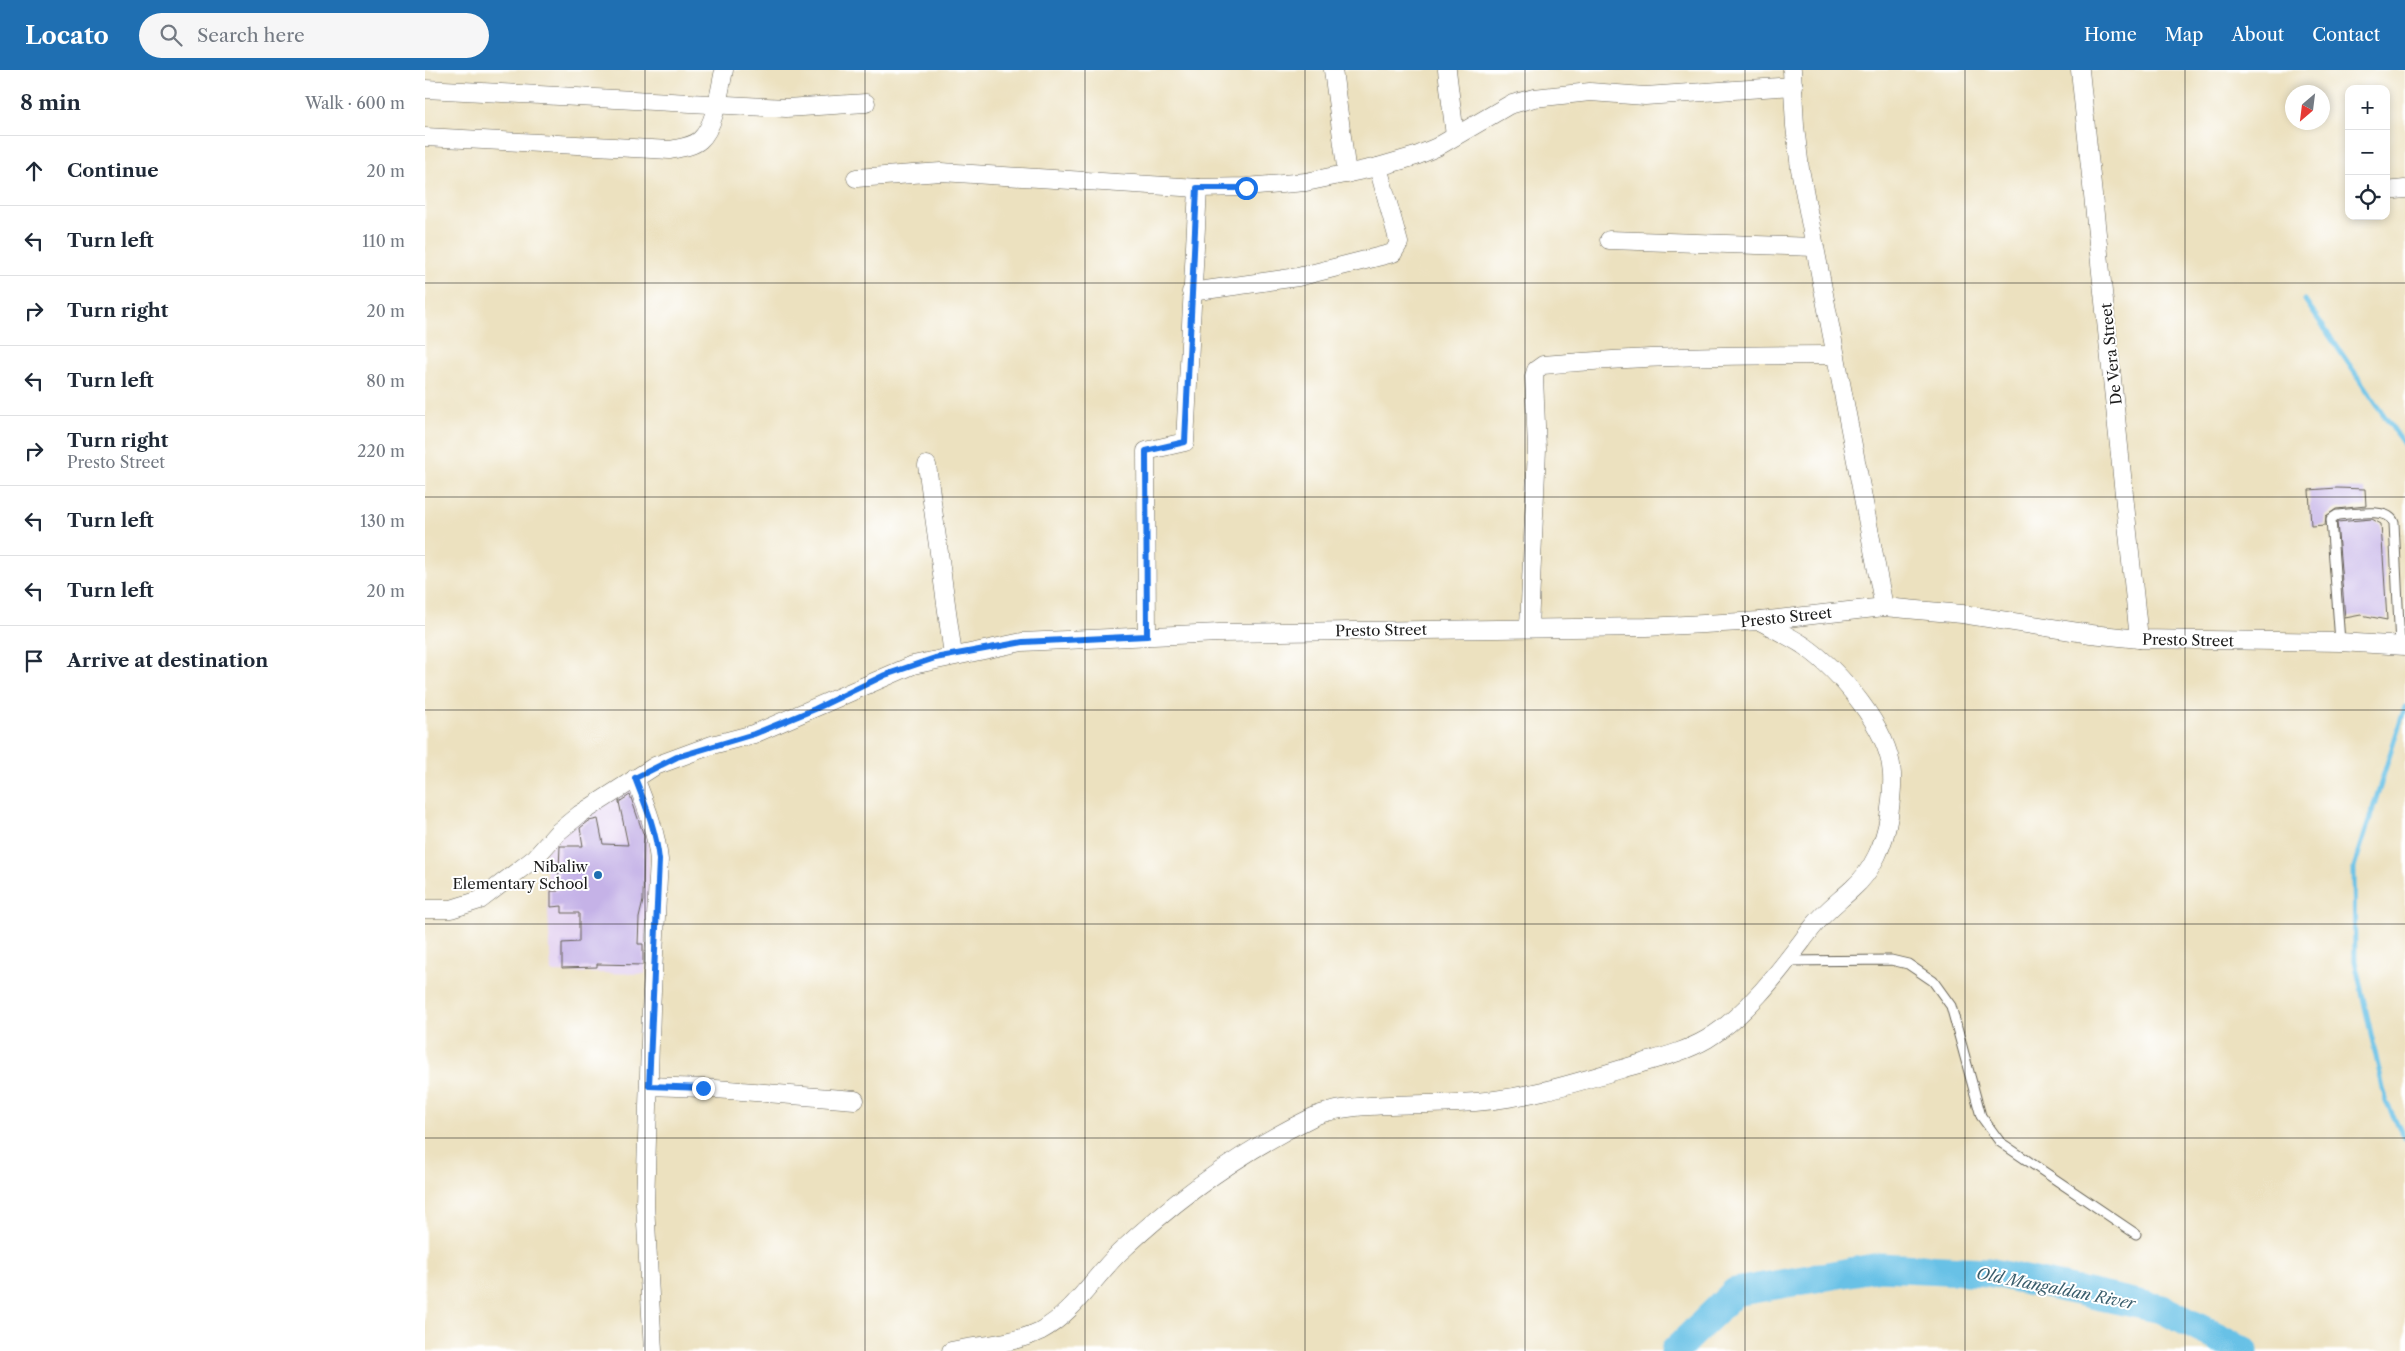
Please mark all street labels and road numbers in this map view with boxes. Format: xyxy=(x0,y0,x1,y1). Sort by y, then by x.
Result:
street label: De Vera Street xyxy=(2096,301,2126,406)
street label: Presto Street xyxy=(1739,603,1833,631)
street label: Presto Street xyxy=(1335,620,1428,640)
street label: Presto Street xyxy=(2142,630,2235,650)

